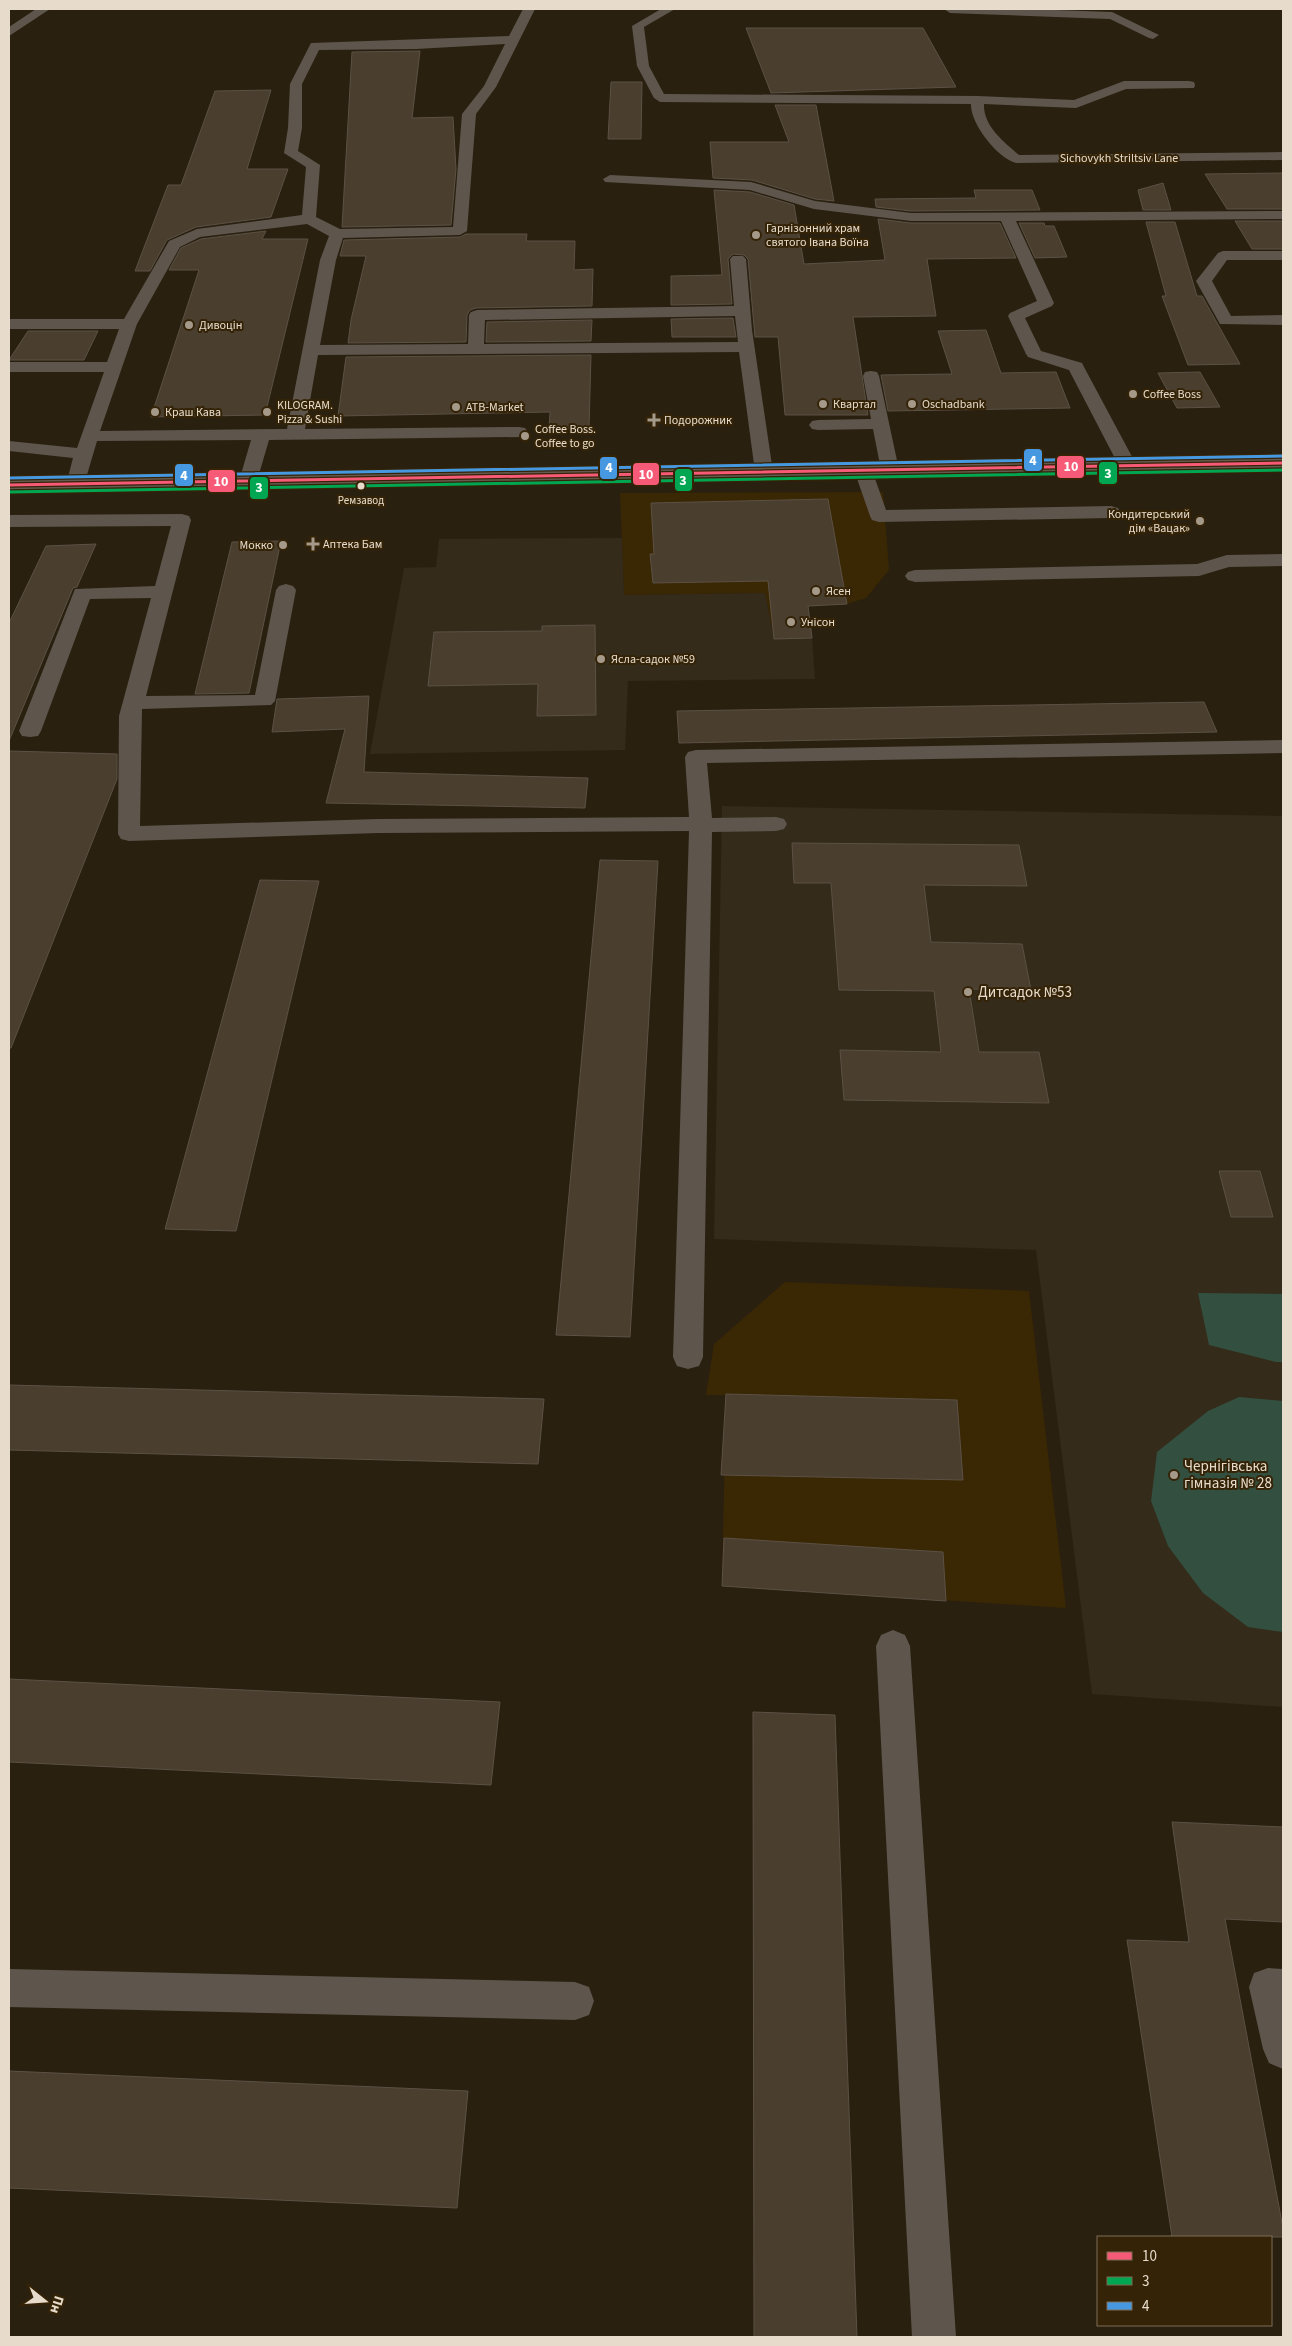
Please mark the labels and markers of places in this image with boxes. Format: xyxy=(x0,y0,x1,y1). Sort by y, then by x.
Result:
place label: Гарнізонний храм святого Івана Воїна xyxy=(766,220,869,251)
marker: Гарнізонний храм святого Івана Воїна xyxy=(750,229,762,241)
place label: Дивоцін xyxy=(199,317,243,334)
marker: Дивоцін xyxy=(183,319,195,331)
place label: Coffee Boss xyxy=(1143,386,1201,403)
marker: Coffee Boss xyxy=(1127,388,1139,400)
place label: Квартал xyxy=(833,396,876,413)
place label: Oschadbank xyxy=(922,396,985,413)
place label: KILOGRAM. Pizza & Sushi xyxy=(277,397,342,428)
marker: Квартал xyxy=(817,398,829,410)
marker: Oschadbank xyxy=(906,398,918,410)
place label: ATB-Market xyxy=(466,399,524,416)
marker: ATB-Market xyxy=(450,401,462,413)
place label: Краш Кава xyxy=(165,404,221,421)
marker: Краш Кава xyxy=(149,406,161,418)
marker: KILOGRAM. Pizza & Sushi xyxy=(261,406,273,418)
place label: Подорожник xyxy=(664,412,732,429)
marker: Подорожник xyxy=(648,414,660,426)
place label: Coffee Boss. Coffee to go xyxy=(535,421,596,452)
marker: Coffee Boss. Coffee to go xyxy=(519,430,531,442)
marker: Ремзавод xyxy=(356,481,366,491)
place label: Ремзавод xyxy=(338,493,384,508)
place label: Кондитерський дім «Вацак» xyxy=(1108,506,1190,537)
marker: Кондитерський дім «Вацак» xyxy=(1194,515,1206,527)
place label: Аптека Бам xyxy=(323,536,382,553)
place label: Мокко xyxy=(240,537,273,554)
marker: Аптека Бам xyxy=(307,538,319,550)
marker: Мокко xyxy=(277,539,289,551)
place label: Ясен xyxy=(826,583,851,600)
marker: Ясен xyxy=(810,585,822,597)
place label: Унісон xyxy=(801,614,835,631)
marker: Унісон xyxy=(785,616,797,628)
place label: Ясла-садок №59 xyxy=(611,651,695,668)
marker: Ясла-садок №59 xyxy=(595,653,607,665)
place label: Дитсадок №53 xyxy=(978,982,1072,1003)
marker: Дитсадок №53 xyxy=(962,986,974,998)
place label: Чернігівська гімназія № 28 xyxy=(1184,1456,1272,1494)
marker: Чернігівська гімназія № 28 xyxy=(1168,1469,1180,1481)

